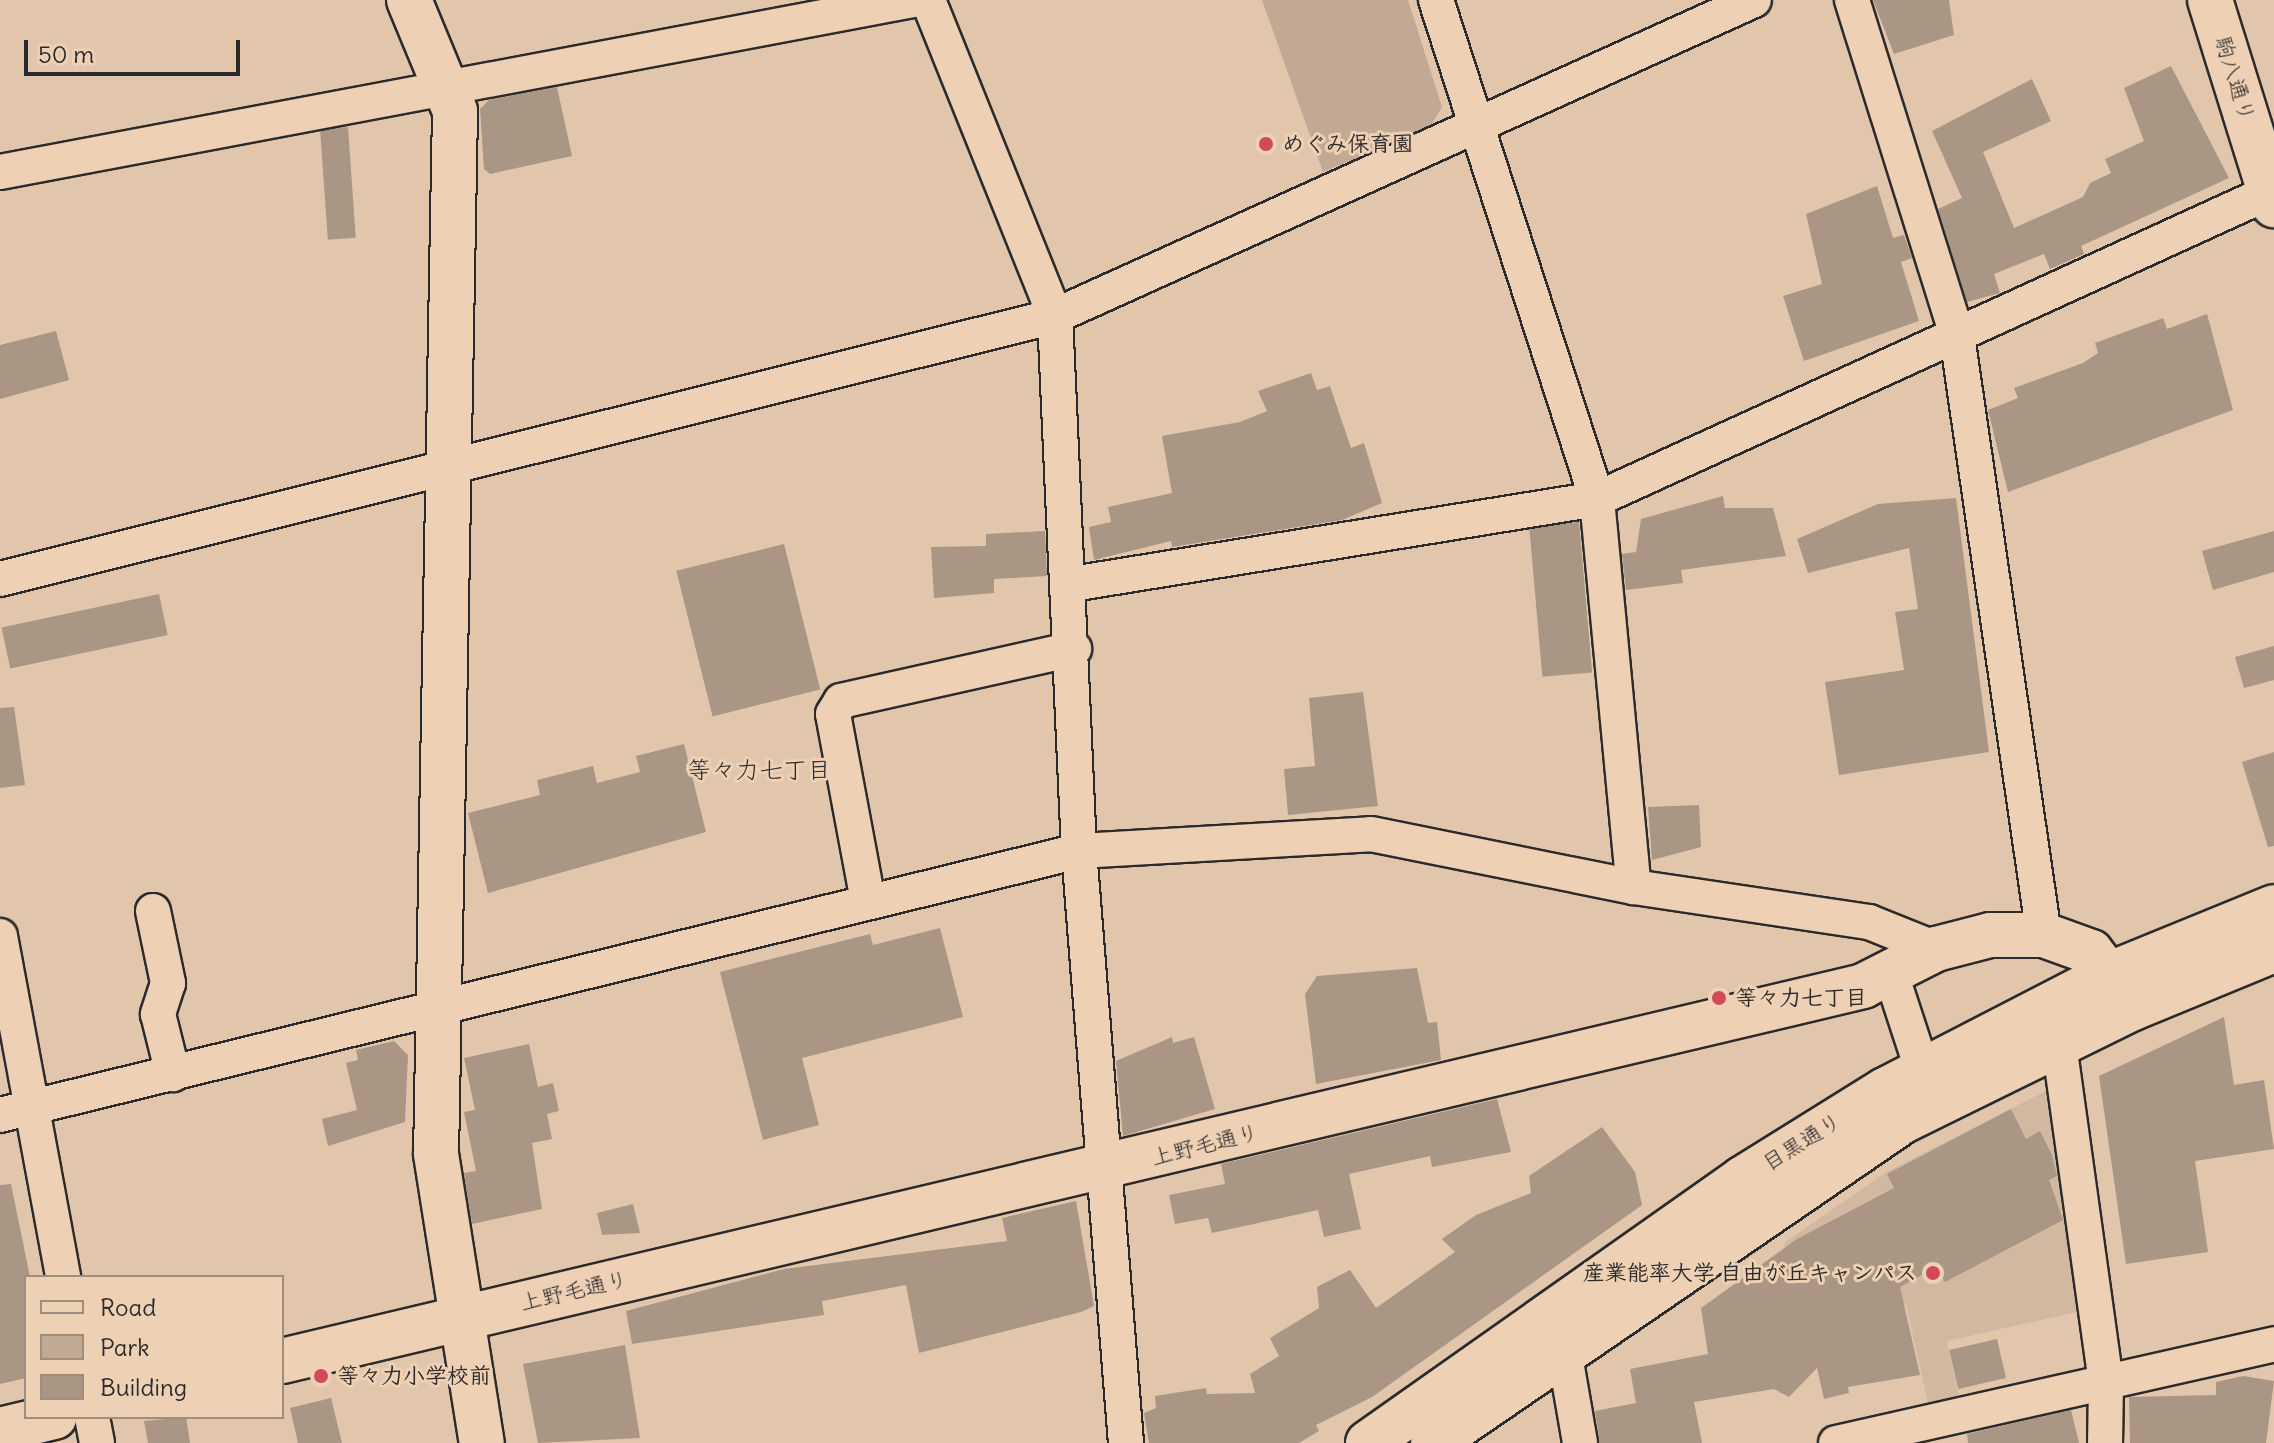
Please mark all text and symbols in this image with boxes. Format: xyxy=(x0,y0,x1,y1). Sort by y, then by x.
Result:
scale bar xyxy=(28,24,244,74)
street label: 駒八通り xyxy=(2210,33,2260,125)
text: 50 m xyxy=(38,39,94,69)
place label: めぐみ保育園 xyxy=(1282,131,1414,157)
marker: めぐみ保育園 xyxy=(1257,135,1275,153)
district label: 等々力七丁目 xyxy=(687,756,831,784)
place label: 等々力七丁目 xyxy=(1735,985,1867,1011)
marker: 等々力七丁目 xyxy=(1710,989,1728,1007)
street label: 目黒通り xyxy=(1758,1107,1846,1177)
street label: 上野毛通り xyxy=(1148,1119,1262,1171)
place label: 産業能率大学 自由が丘キャンパス xyxy=(1582,1260,1917,1286)
marker: 産業能率大学 自由が丘キャンパス xyxy=(1924,1264,1942,1282)
street label: 上野毛通り xyxy=(517,1266,631,1316)
legend xyxy=(24,1275,284,1419)
text: Road xyxy=(100,1292,156,1322)
text: Park xyxy=(100,1332,150,1362)
place label: 等々力小学校前 xyxy=(337,1363,491,1389)
marker: 等々力小学校前 xyxy=(312,1367,330,1385)
text: Building xyxy=(100,1372,187,1402)

